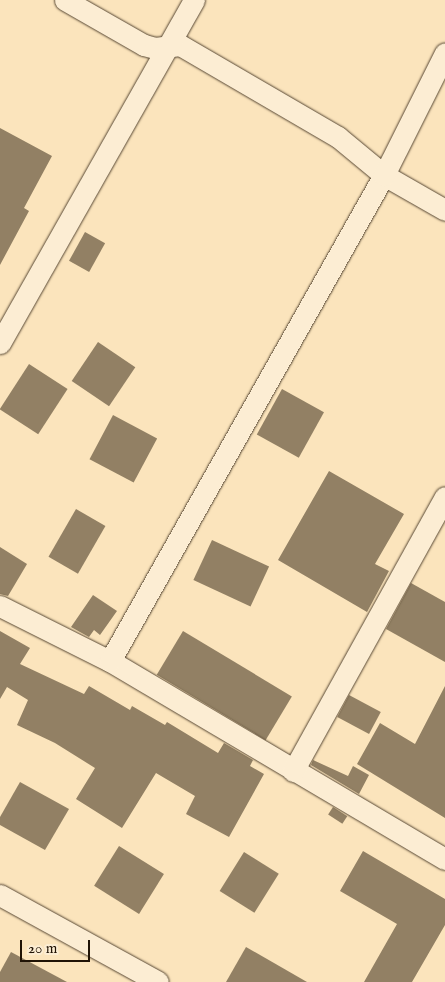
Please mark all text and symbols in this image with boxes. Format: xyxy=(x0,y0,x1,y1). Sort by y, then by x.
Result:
scale bar xyxy=(22,930,92,962)
text: 20 m xyxy=(28,939,57,958)

